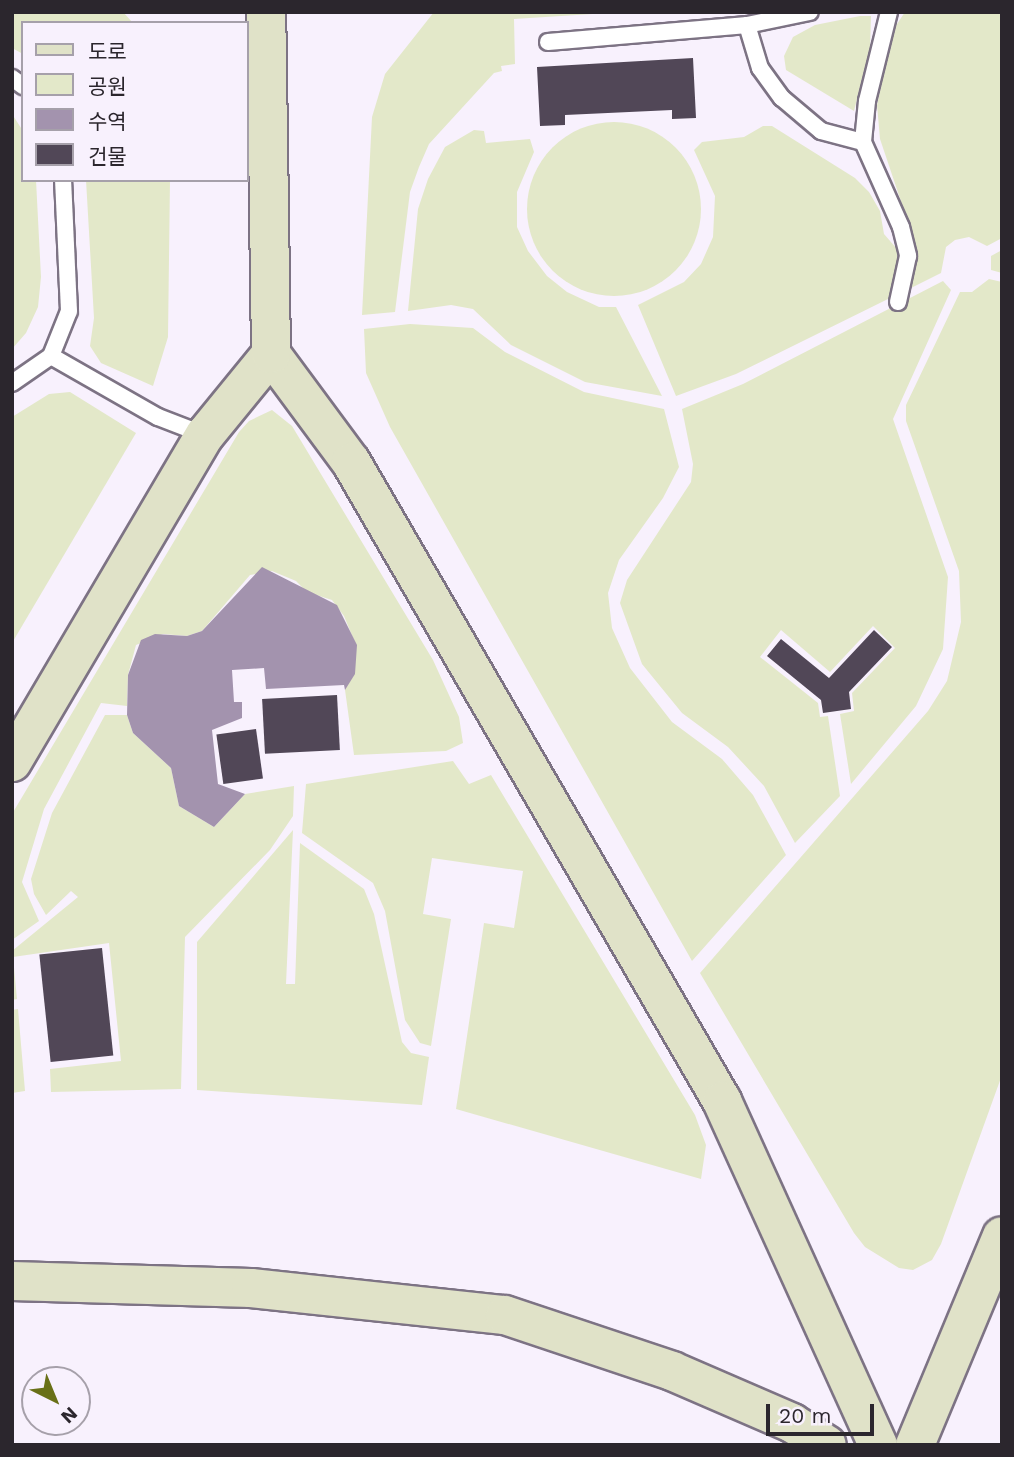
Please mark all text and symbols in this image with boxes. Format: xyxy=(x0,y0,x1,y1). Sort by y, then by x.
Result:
legend xyxy=(21,21,248,182)
text: 도로 xyxy=(88,39,127,64)
text: 공원 xyxy=(88,74,127,99)
text: 수역 xyxy=(88,109,127,134)
text: 건물 xyxy=(88,144,127,169)
north arrow xyxy=(21,1366,91,1436)
scale bar xyxy=(769,1390,878,1434)
text: N xyxy=(56,1402,82,1428)
text: 20 m xyxy=(779,1403,831,1428)

